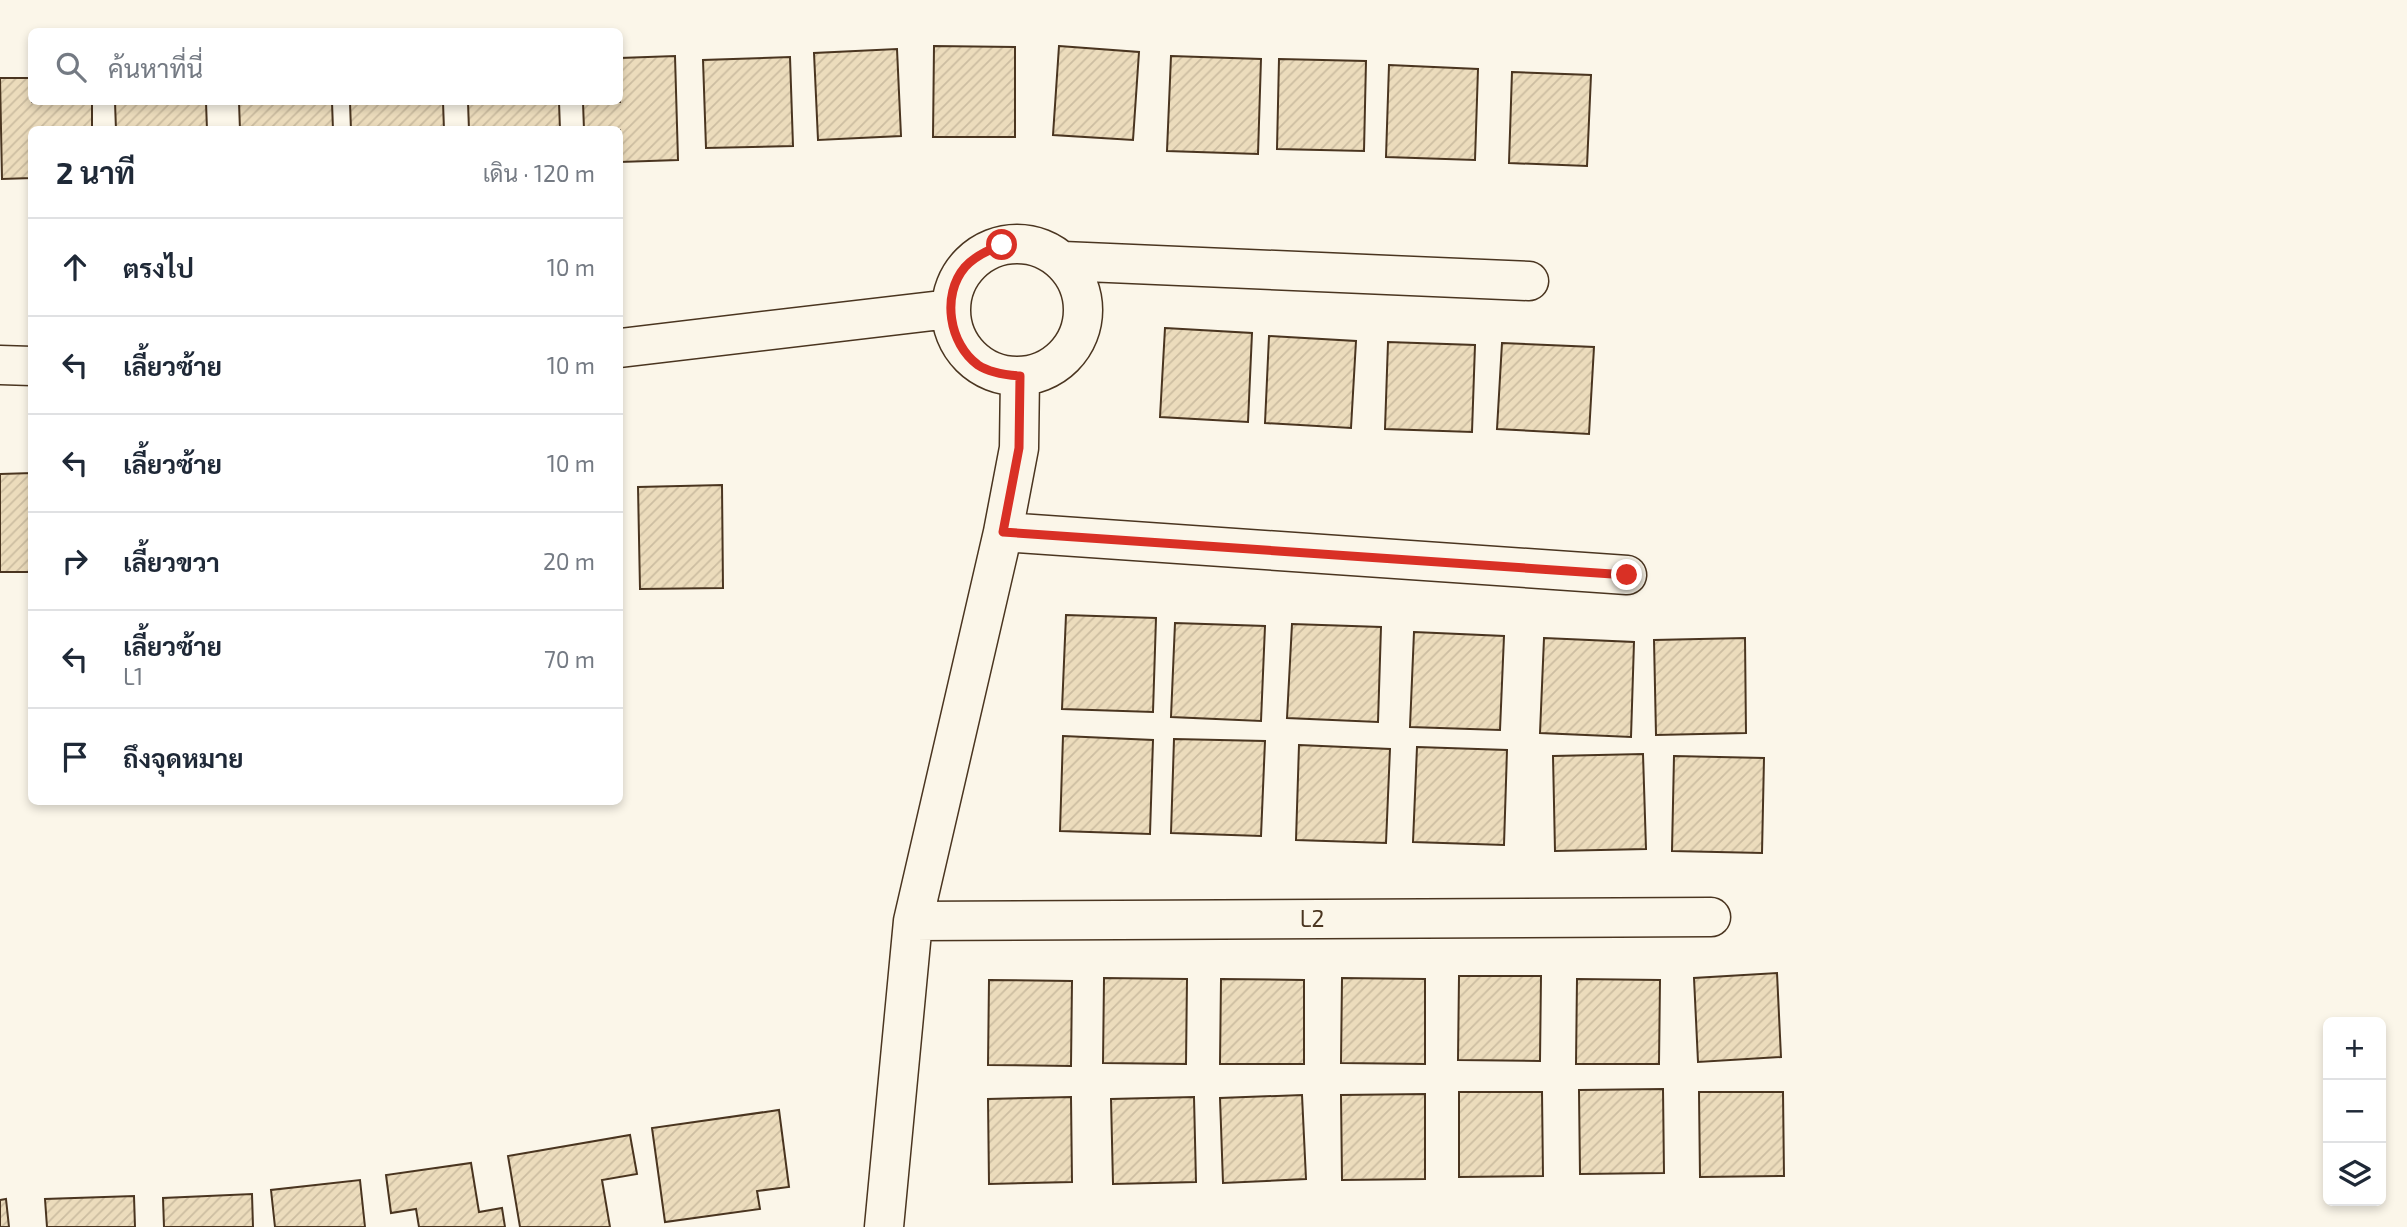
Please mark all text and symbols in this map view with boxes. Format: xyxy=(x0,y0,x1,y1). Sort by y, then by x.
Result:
search box xyxy=(28,28,623,105)
icon: search xyxy=(52,48,90,86)
text: ค้นหาที่นี่ xyxy=(108,52,203,83)
text: 2 นาที xyxy=(56,154,135,190)
text: เดิน · 120 m xyxy=(483,159,595,187)
route start xyxy=(986,229,1017,260)
icon: ahead xyxy=(56,248,94,286)
text: ตรงไป xyxy=(123,252,194,283)
text: 10 m xyxy=(547,253,595,281)
icon: left xyxy=(56,346,94,384)
text: เลี้ยวซ้าย xyxy=(123,350,222,381)
text: 10 m xyxy=(547,351,595,379)
icon: left xyxy=(56,444,94,482)
text: เลี้ยวซ้าย xyxy=(123,448,222,479)
text: 10 m xyxy=(547,449,595,477)
icon: right xyxy=(56,542,94,580)
text: เลี้ยวขวา xyxy=(123,546,220,577)
text: 20 m xyxy=(543,547,595,575)
route end xyxy=(1611,559,1642,590)
text: เลี้ยวซ้าย xyxy=(123,630,222,661)
icon: left xyxy=(56,640,94,678)
text: 70 m xyxy=(544,645,595,673)
text: L1 xyxy=(123,662,143,690)
icon: arrive xyxy=(56,738,94,776)
text: ถึงจุดหมาย xyxy=(123,742,244,773)
street label: L2 xyxy=(1300,904,1324,932)
map controls xyxy=(2323,1017,2386,1206)
button: + xyxy=(2323,1017,2386,1080)
button: − xyxy=(2323,1080,2386,1143)
button: layers xyxy=(2323,1143,2386,1206)

